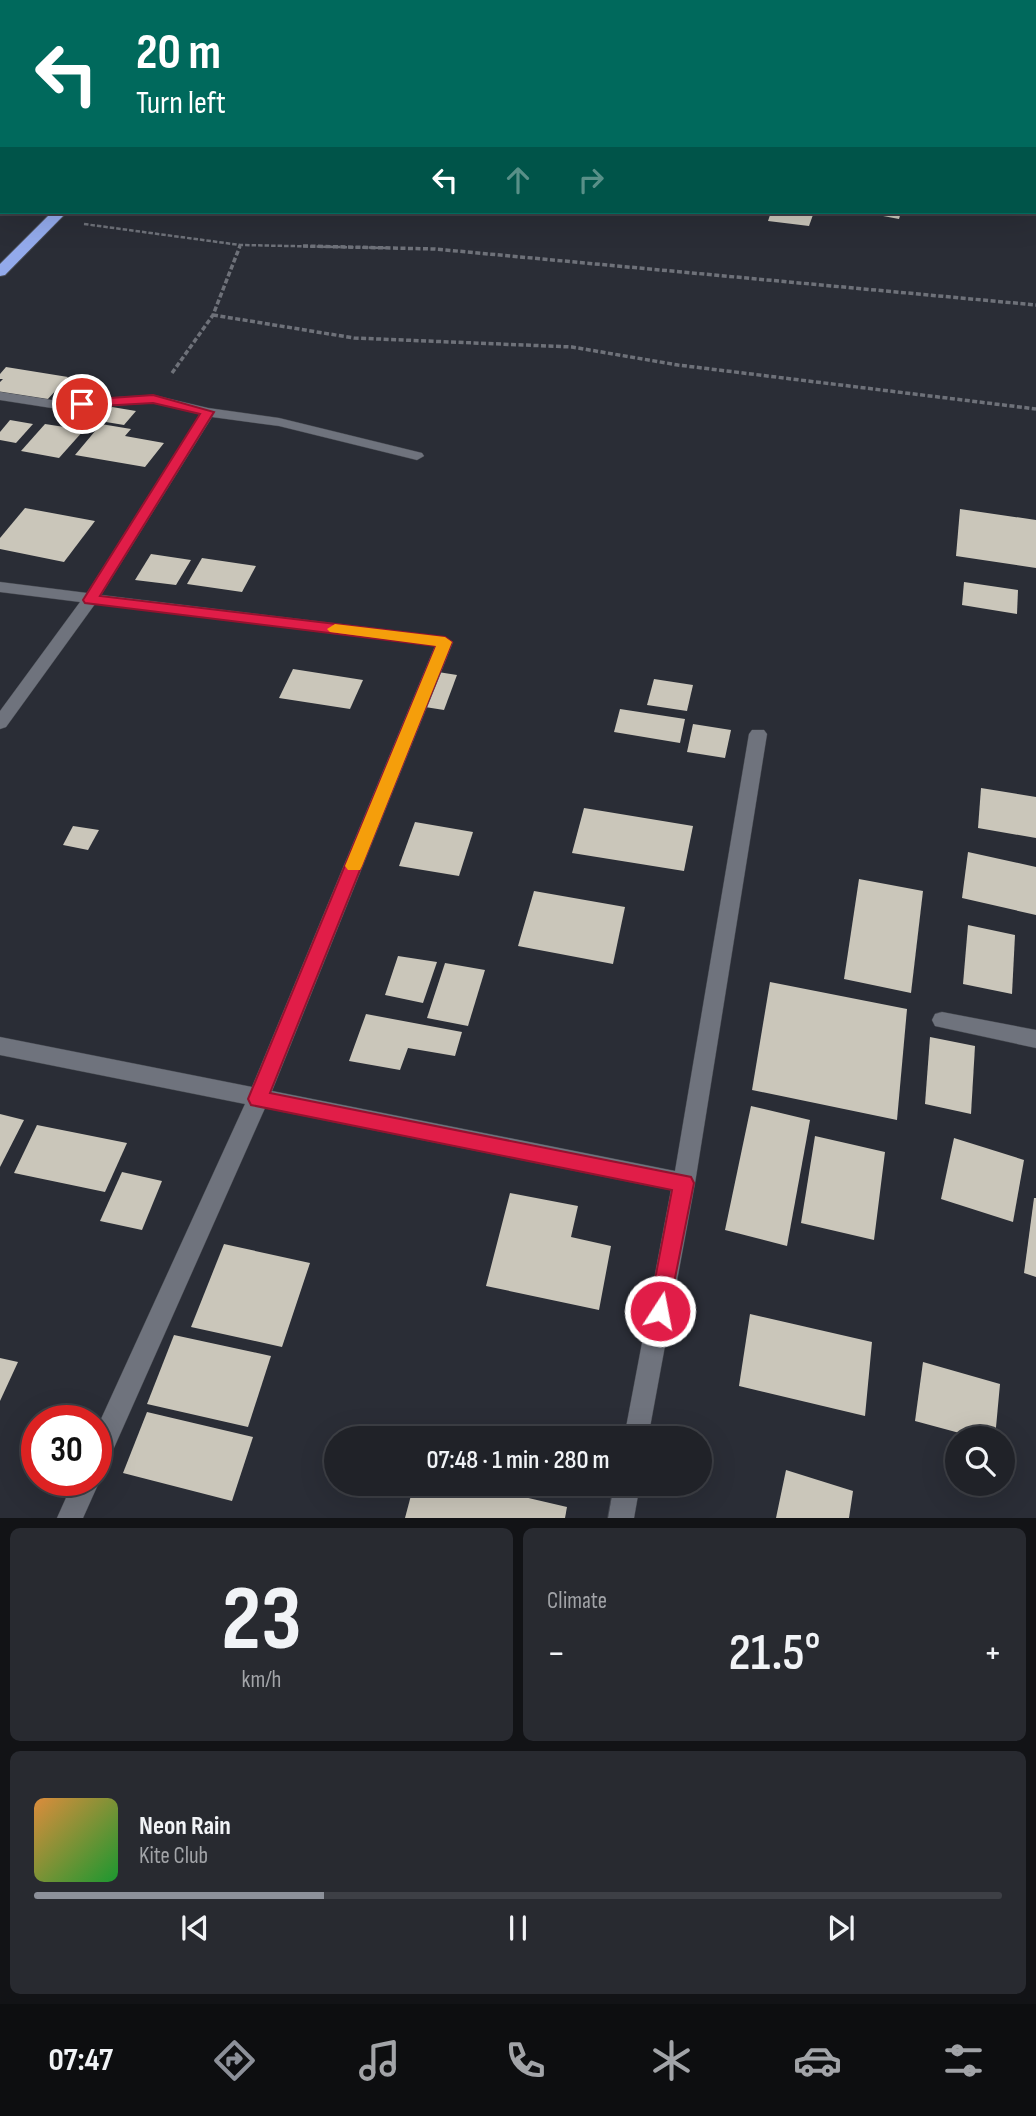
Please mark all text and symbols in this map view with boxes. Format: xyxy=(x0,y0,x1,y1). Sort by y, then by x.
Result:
text: 20 m xyxy=(136,24,221,83)
icon: left xyxy=(21,28,112,119)
text: Turn left xyxy=(136,84,226,123)
icon: left xyxy=(426,161,464,199)
icon: ahead xyxy=(499,161,537,199)
icon: right xyxy=(572,161,610,199)
pin xyxy=(52,374,112,434)
icon: arrive xyxy=(63,385,101,423)
position arrow xyxy=(623,1274,697,1348)
speed limit sign: 30 xyxy=(21,1405,112,1496)
map controls xyxy=(945,1426,1015,1496)
button: search xyxy=(945,1426,1015,1496)
text: 07:48 · 1 min · 280 m xyxy=(426,1445,610,1476)
text: 23 xyxy=(221,1566,302,1675)
text: Climate xyxy=(547,1587,607,1615)
text: 21.5° xyxy=(729,1622,820,1685)
text: − xyxy=(547,1631,566,1676)
text: + xyxy=(983,1631,1002,1676)
text: km/h xyxy=(242,1666,281,1694)
text: Neon Rain xyxy=(139,1811,231,1842)
text: Kite Club xyxy=(139,1842,208,1870)
icon: previous xyxy=(176,1909,214,1947)
icon: pause xyxy=(499,1909,537,1947)
icon: next xyxy=(822,1909,860,1947)
icon: directions xyxy=(210,2036,259,2085)
icon: music xyxy=(355,2036,404,2085)
icon: phone xyxy=(501,2036,550,2085)
icon: climate xyxy=(647,2036,696,2085)
icon: car xyxy=(793,2036,842,2085)
icon: filters xyxy=(939,2036,988,2085)
text: 07:47 xyxy=(48,2041,113,2080)

